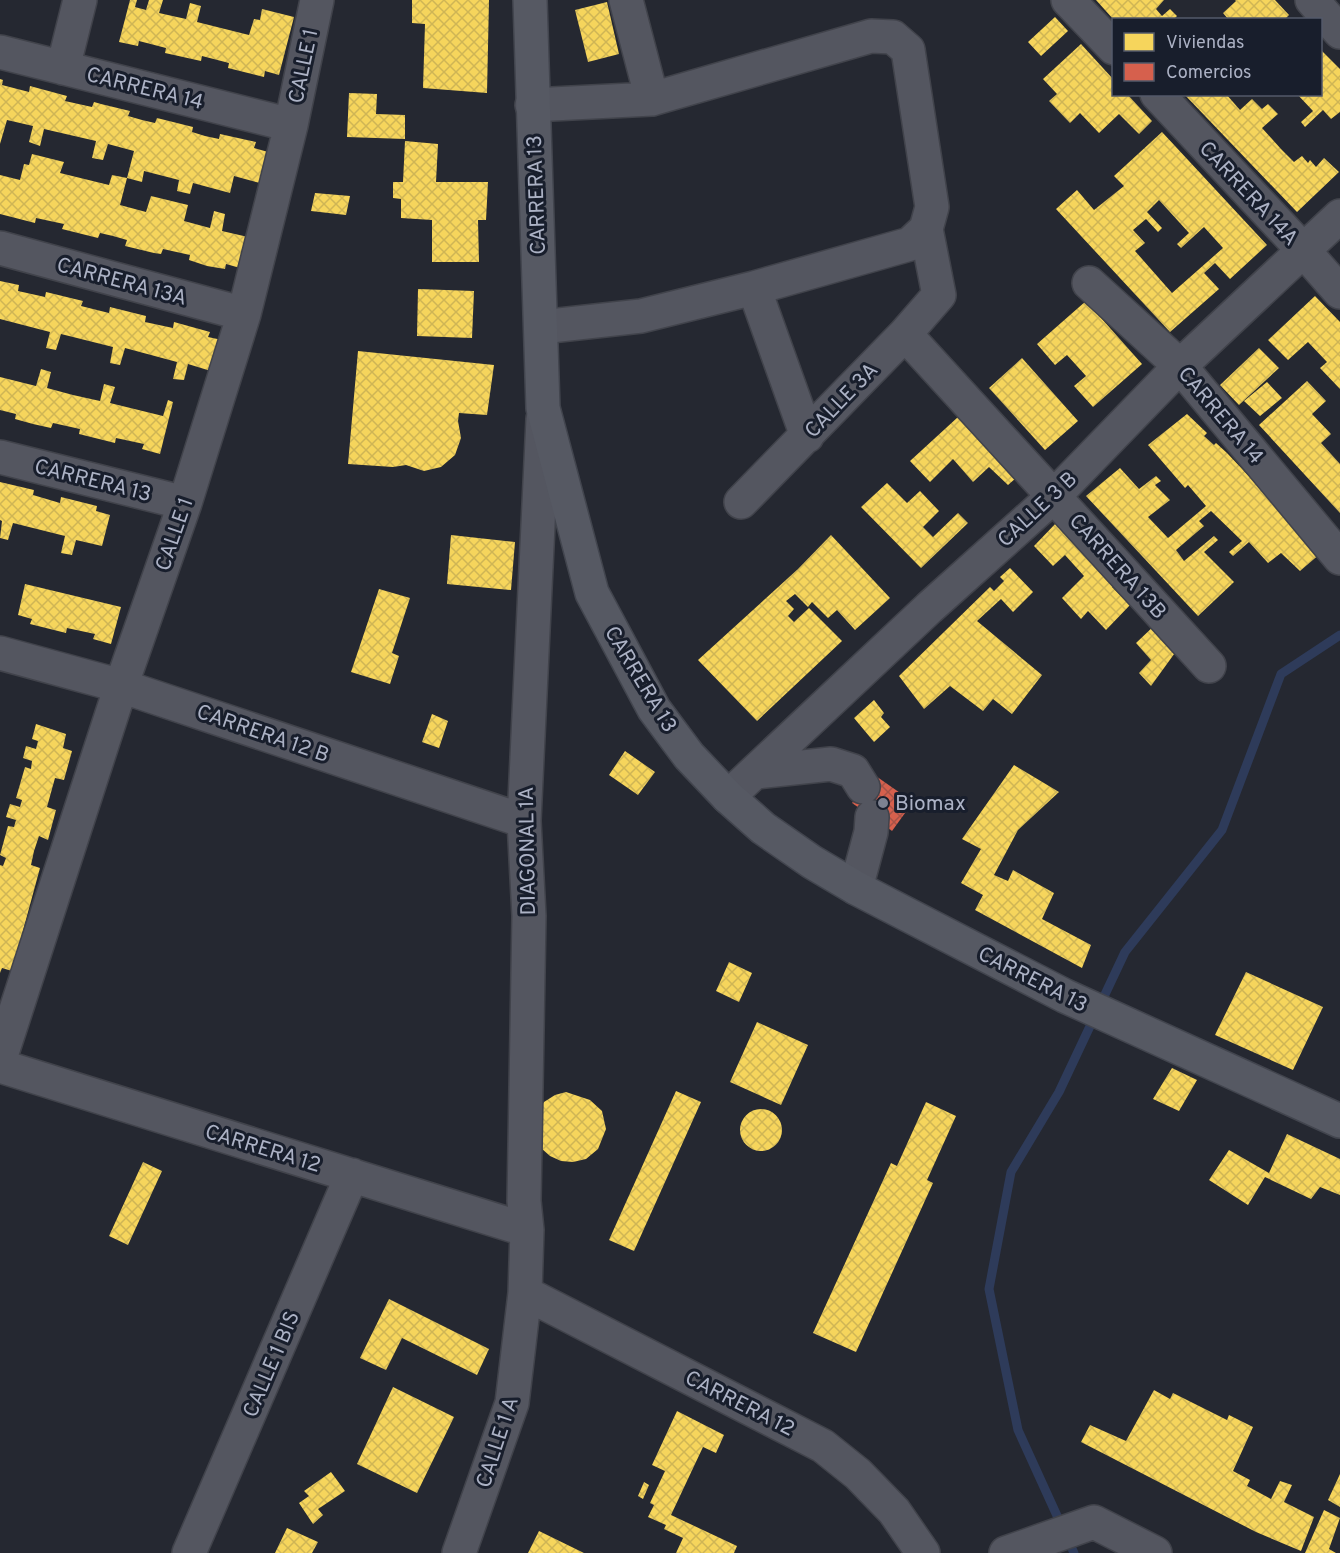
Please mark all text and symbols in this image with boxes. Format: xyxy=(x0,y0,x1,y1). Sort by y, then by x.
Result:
legend xyxy=(1112,18,1322,96)
street label: CALLE 1 xyxy=(283,26,326,106)
text: Viviendas xyxy=(1166,32,1244,55)
street label: CARRERA 14 xyxy=(83,62,206,117)
text: Comercios xyxy=(1166,62,1252,85)
street label: CARRERA 13 xyxy=(522,135,553,255)
street label: CARRERA 14A xyxy=(1192,136,1303,252)
street label: CARRERA 13A xyxy=(54,252,190,313)
street label: CALLE 3A xyxy=(799,358,885,444)
street label: CARRERA 14 xyxy=(1171,361,1269,470)
street label: CARRERA 13 xyxy=(31,454,154,509)
street label: CALLE 3 B xyxy=(992,466,1084,554)
street label: CALLE 1 xyxy=(150,494,201,575)
street label: CARRERA 13B xyxy=(1062,508,1172,626)
street label: CARRERA 13 xyxy=(597,622,682,738)
street label: CARRERA 12 B xyxy=(193,699,332,770)
street label: DIAGONAL 1A xyxy=(514,786,543,916)
place label: Biomax xyxy=(895,791,966,818)
marker: Biomax xyxy=(876,796,890,810)
street label: CARRERA 13 xyxy=(973,941,1092,1020)
street label: CARRERA 12 xyxy=(201,1119,324,1180)
street label: CALLE 1 BIS xyxy=(238,1307,307,1422)
street label: CARRERA 12 xyxy=(680,1365,799,1444)
street label: CALLE 1 A xyxy=(471,1394,526,1491)

